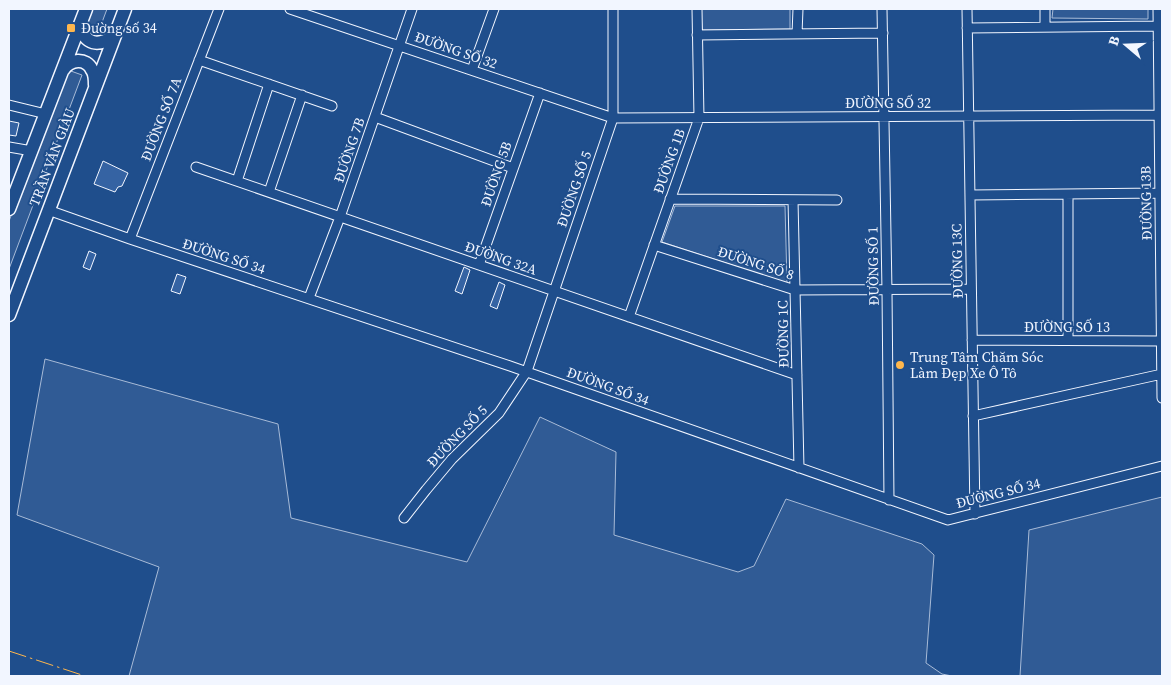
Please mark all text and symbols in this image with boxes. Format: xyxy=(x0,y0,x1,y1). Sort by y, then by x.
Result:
place label: Đường số 34 xyxy=(81,18,157,38)
north arrow xyxy=(1101,20,1151,70)
marker: Đường số 34 xyxy=(65,22,77,34)
street label: ĐƯỜNG SỐ 32 xyxy=(412,27,500,73)
text: B xyxy=(1103,33,1125,48)
street label: ĐƯỜNG SỐ 7A xyxy=(136,73,186,164)
street label: ĐƯỜNG SỐ 32 xyxy=(845,93,931,113)
street label: TRẦN VĂN GIÀU xyxy=(24,105,80,209)
street label: ĐƯỜNG 7B xyxy=(329,115,370,185)
street label: ĐƯỜNG 1B xyxy=(648,126,690,196)
street label: ĐƯỜNG 5B xyxy=(476,139,517,209)
street label: ĐƯỜNG SỐ 5 xyxy=(552,148,596,230)
street label: ĐƯỜNG 13B xyxy=(1135,165,1157,241)
street label: ĐƯỜNG 13C xyxy=(946,223,968,299)
street label: ĐƯỜNG SỐ 1 xyxy=(862,226,884,306)
street label: ĐƯỜNG SỐ 34 xyxy=(180,233,268,279)
street label: ĐƯỜNG 32A xyxy=(462,236,540,280)
street label: ĐƯỜNG SỐ 8 xyxy=(715,241,797,285)
street label: ĐƯỜNG 1C xyxy=(772,300,794,368)
street label: ĐƯỜNG SỐ 13 xyxy=(1024,317,1110,337)
place label: Trung Tâm Chăm Sóc Làm Đẹp Xe Ô Tô xyxy=(910,347,1044,383)
marker: Trung Tâm Chăm Sóc Làm Đẹp Xe Ô Tô xyxy=(894,359,906,371)
street label: ĐƯỜNG SỐ 34 xyxy=(564,362,652,410)
street label: ĐƯỜNG SỐ 5 xyxy=(422,401,492,471)
street label: ĐƯỜNG SỐ 34 xyxy=(954,473,1042,513)

